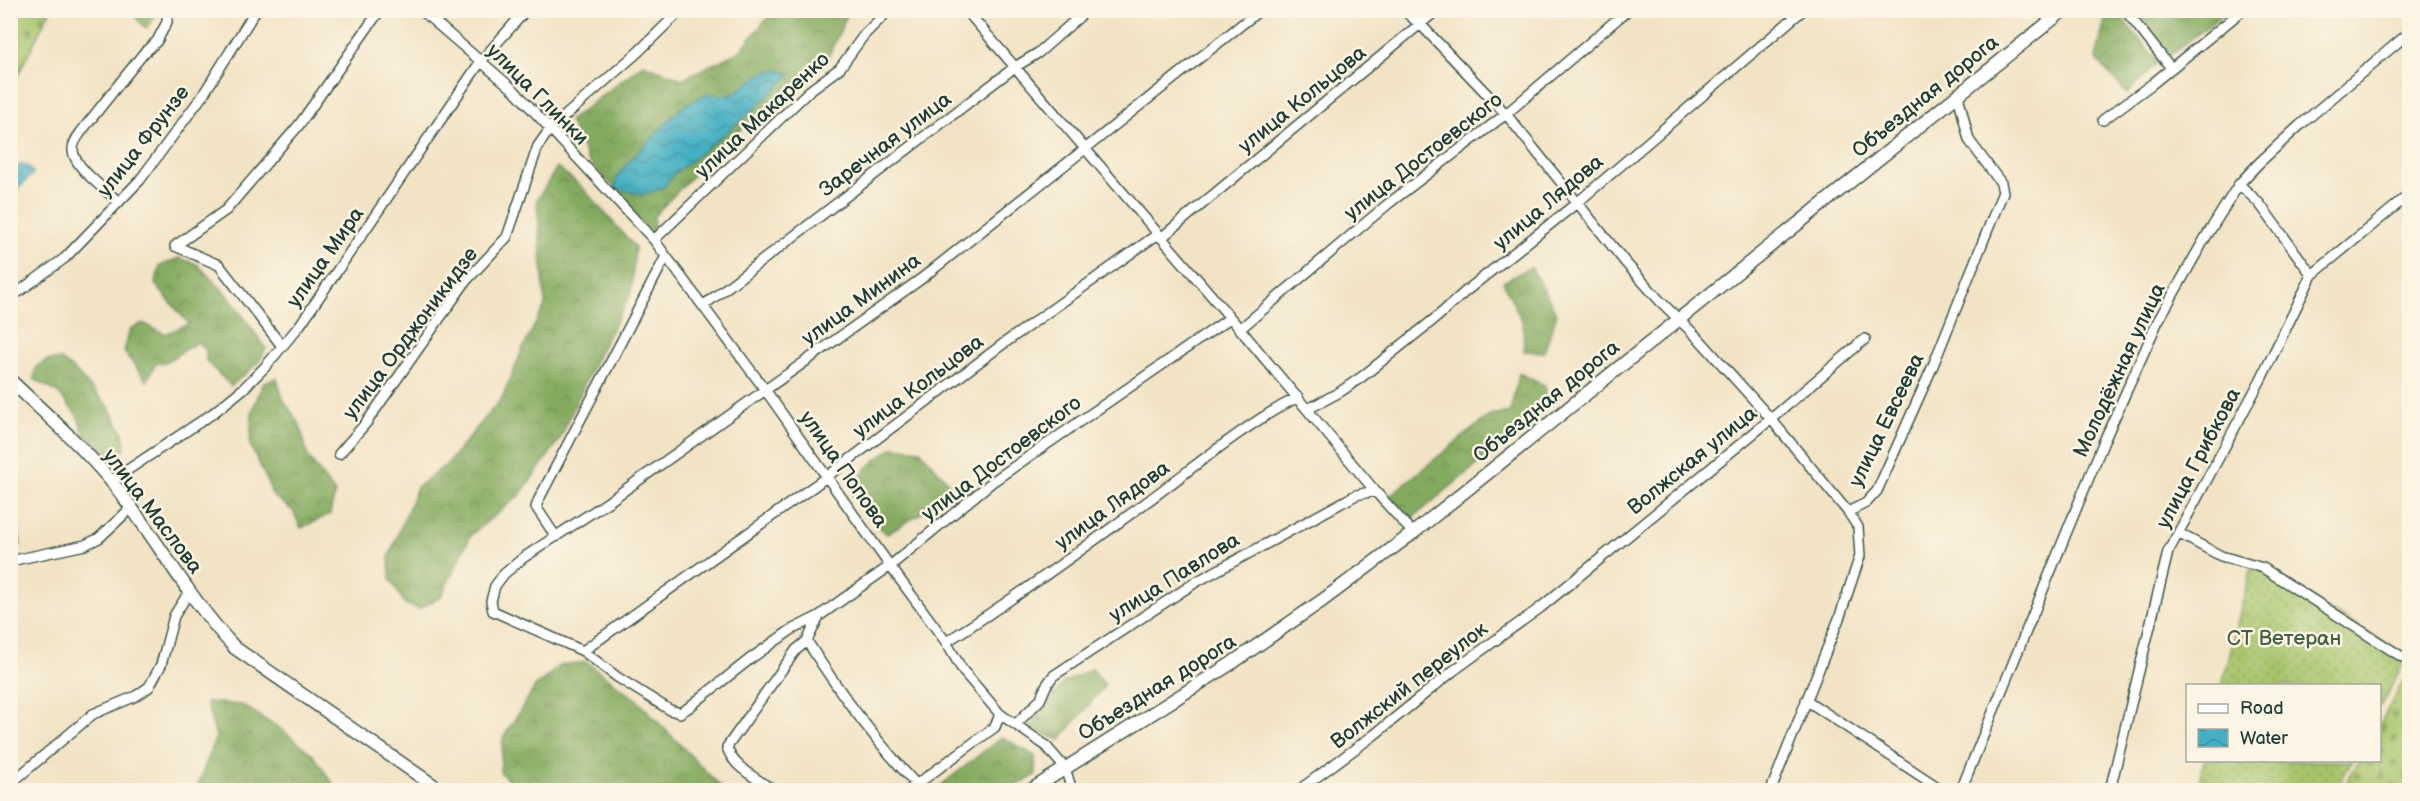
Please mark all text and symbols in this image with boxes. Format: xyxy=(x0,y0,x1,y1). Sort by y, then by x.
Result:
street label: Объездная дорога xyxy=(1847,29,2004,163)
street label: улица Глинки xyxy=(482,38,594,150)
street label: улица Кольцова xyxy=(1233,40,1372,159)
street label: улица Макаренко xyxy=(690,47,835,184)
street label: улица Фрунзе xyxy=(92,80,195,202)
street label: Заречная улица xyxy=(814,86,957,202)
street label: улица Достоевского xyxy=(1339,87,1507,226)
street label: улица Лядова xyxy=(1488,149,1609,256)
street label: улица Мира xyxy=(282,202,370,313)
street label: улица Орджоникидзе xyxy=(337,242,484,424)
street label: улица Минина xyxy=(797,248,926,351)
street label: Молодёжная улица xyxy=(2068,279,2171,461)
street label: улица Кольцова xyxy=(848,329,989,444)
street label: Объездная дорога xyxy=(1468,334,1625,468)
street label: улица Евсеева xyxy=(1843,349,1930,491)
street label: улица Грибкова xyxy=(2151,383,2246,533)
street label: улица Достоевского xyxy=(916,390,1086,527)
street label: Волжская улица xyxy=(1623,400,1763,520)
street label: улица Попова xyxy=(794,406,893,533)
street label: улица Маслова xyxy=(97,444,208,579)
street label: улица Лядова xyxy=(1050,455,1175,555)
street label: улица Павлова xyxy=(1104,527,1245,628)
street label: Волжский переулок xyxy=(1326,616,1493,754)
park label: СТ Ветеран xyxy=(2227,626,2341,651)
street label: Объездная дорога xyxy=(1074,628,1241,746)
legend xyxy=(2186,684,2381,762)
text: Road xyxy=(2240,698,2284,719)
text: Water xyxy=(2240,728,2288,749)

